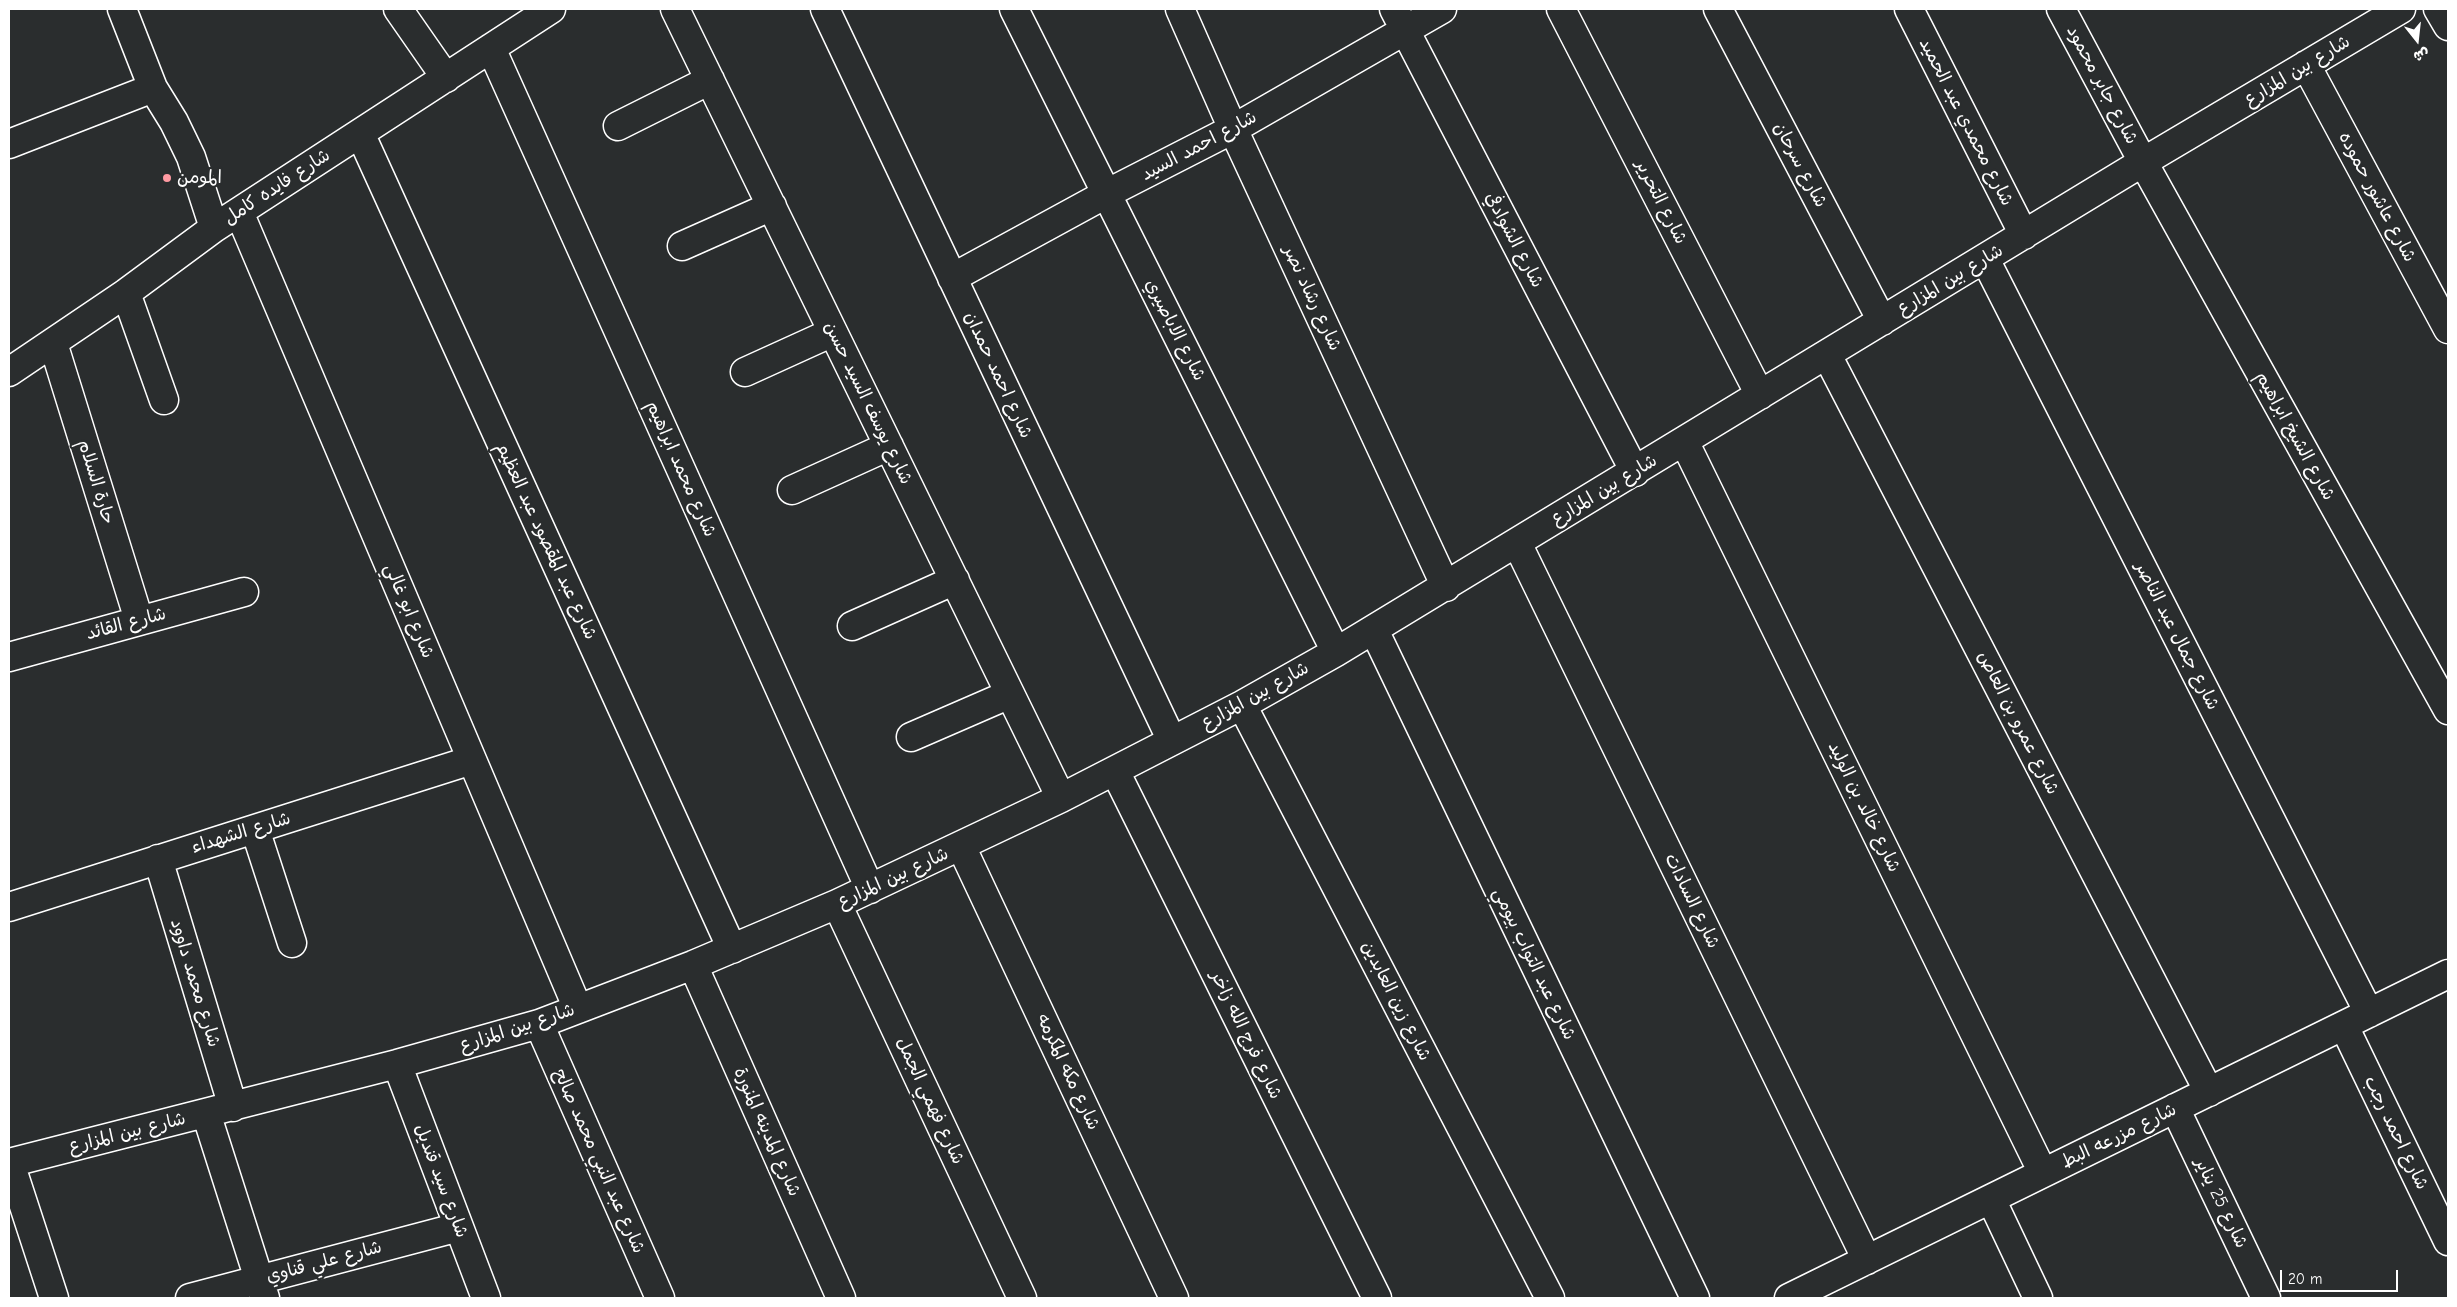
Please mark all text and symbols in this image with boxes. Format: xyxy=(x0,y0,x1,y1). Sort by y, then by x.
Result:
north arrow xyxy=(2392,15,2442,65)
street label: شارع جابر محمود xyxy=(2062,22,2142,148)
street label: شارع بين المزارع xyxy=(2240,31,2354,111)
street label: شارع محمدي عبد الحميد xyxy=(1914,34,2018,210)
text: ش xyxy=(2412,45,2431,65)
street label: شارع احمد السيد xyxy=(1138,107,1260,185)
street label: شارع سرحان xyxy=(1769,119,1831,211)
street label: شارع عاشور حموده xyxy=(2334,128,2420,266)
street label: شارع فايده كامل xyxy=(220,144,334,230)
street label: شارع التحرير xyxy=(1631,156,1691,248)
place label: المومن xyxy=(177,167,222,189)
marker: المومن xyxy=(161,172,173,184)
street label: شارع الشوادفي xyxy=(1480,189,1548,291)
street label: شارع بين المزارع xyxy=(1893,240,2007,320)
street label: شارع رشاد نصر xyxy=(1278,242,1346,354)
street label: شارع الاباصيري xyxy=(1140,276,1210,384)
street label: شارع احمد حمدان xyxy=(959,308,1037,442)
street label: شارع يوسف السيد حسن xyxy=(819,318,917,488)
street label: شارع الشيخ ابراهيم xyxy=(2251,368,2339,504)
street label: شارع محمد ابراهيم xyxy=(641,398,721,540)
street label: حارة السلام xyxy=(73,437,119,527)
street label: شارع عبد المقصود عبد العظيم xyxy=(491,439,601,643)
street label: شارع بين المزارع xyxy=(1547,450,1661,530)
street label: شارع جمال عبد الناصر xyxy=(2130,558,2224,714)
street label: شارع ابو غالي xyxy=(379,560,439,662)
street label: شارع القائد xyxy=(84,603,168,645)
street label: شارع عمرو بن العاص xyxy=(1972,648,2064,798)
street label: شارع بين المزارع xyxy=(1197,657,1313,735)
street label: شارع خالد بن الوليد xyxy=(1823,738,1905,876)
street label: شارع الشهداء xyxy=(189,808,293,858)
street label: شارع بين المزارع xyxy=(834,843,952,913)
street label: شارع السادات xyxy=(1660,850,1724,952)
street label: شارع عبد التواب بيومي xyxy=(1488,884,1580,1044)
street label: شارع محمد داوود xyxy=(165,916,225,1050)
street label: شارع زين العابدين xyxy=(1357,937,1435,1065)
street label: شارع فرج الله زاخر xyxy=(1205,967,1287,1103)
street label: شارع بين المزارع xyxy=(457,999,577,1057)
street label: شارع مكه المكرمه xyxy=(1032,1010,1104,1134)
street label: شارع فهمي الجمل xyxy=(891,1034,969,1168)
street label: شارع المدينه المنورة xyxy=(729,1064,805,1200)
street label: شارع عبد النبي محمد صالح xyxy=(548,1065,650,1257)
street label: شارع احمد رجب xyxy=(2359,1073,2433,1193)
street label: شارع مزرعه البط xyxy=(2058,1099,2180,1173)
street label: شارع بين المزارع xyxy=(66,1108,188,1158)
street label: شارع سيد قنديل xyxy=(409,1121,473,1241)
street label: شارع 25 يناير xyxy=(2190,1154,2252,1252)
street label: شارع علي قناوي xyxy=(264,1236,384,1288)
scale bar xyxy=(2282,1260,2400,1292)
text: 20 m xyxy=(2288,1270,2322,1288)

